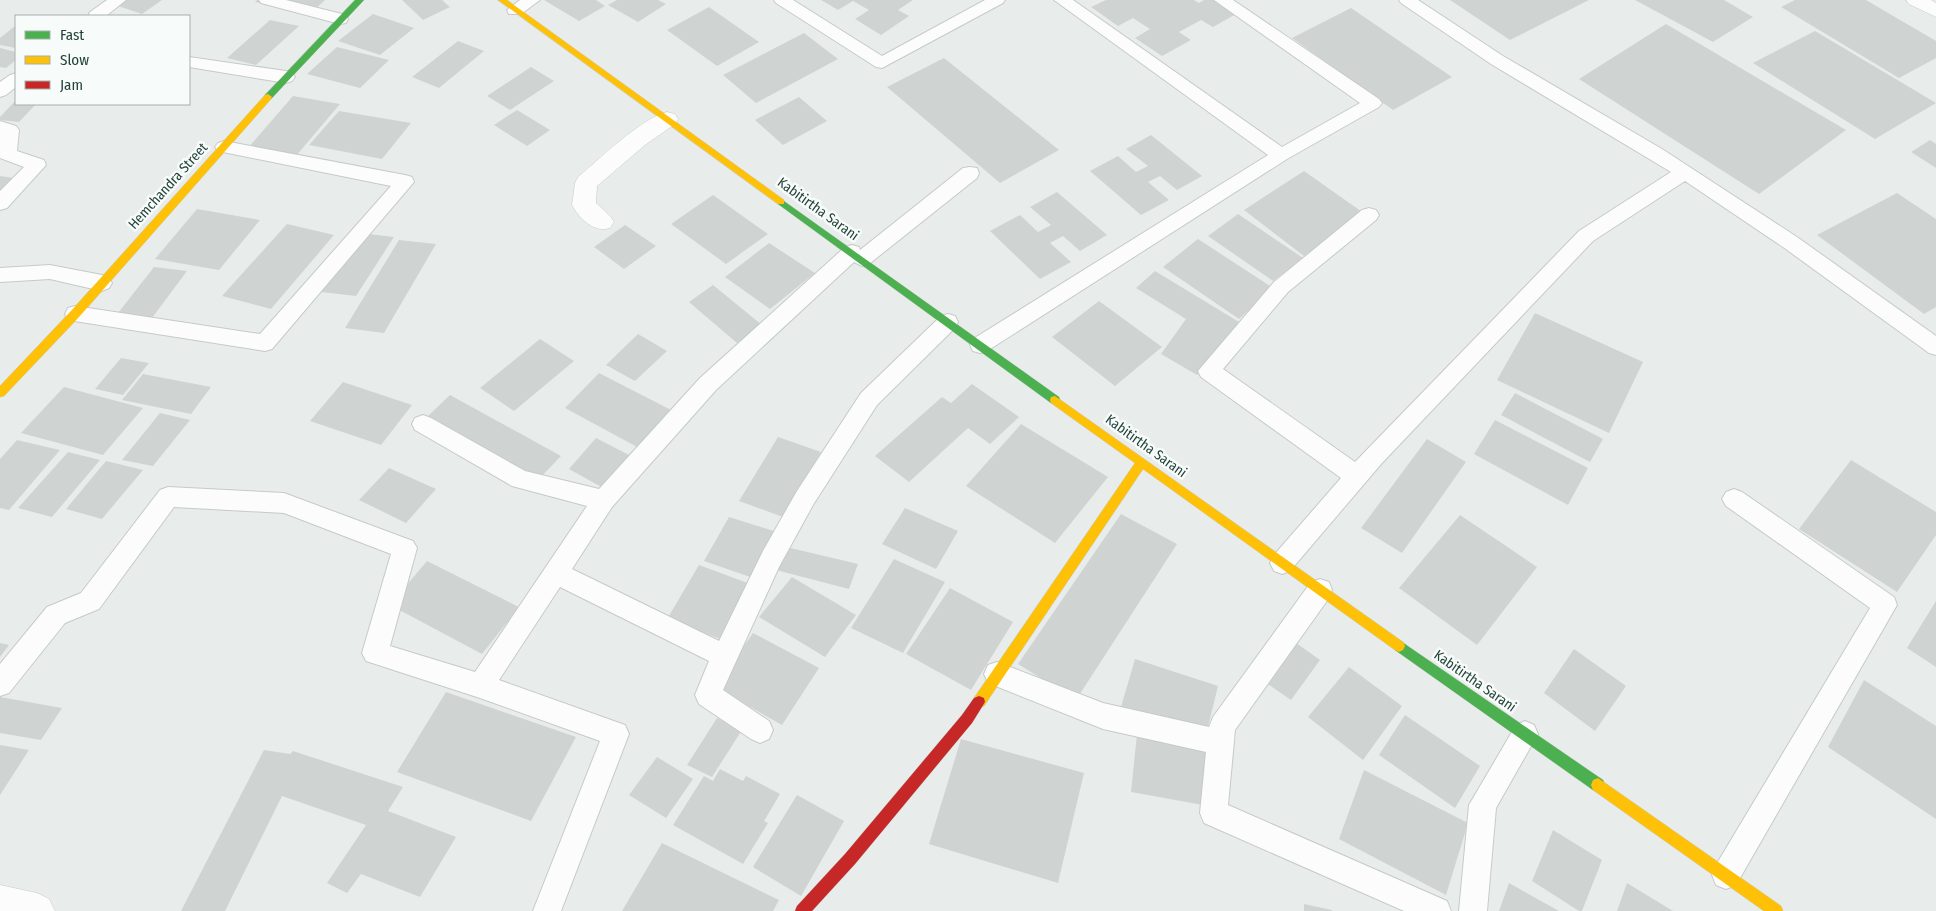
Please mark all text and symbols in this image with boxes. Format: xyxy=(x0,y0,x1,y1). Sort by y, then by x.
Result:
legend xyxy=(15,15,190,105)
text: Fast xyxy=(60,26,84,44)
text: Slow xyxy=(60,51,89,69)
text: Jam xyxy=(60,76,83,94)
street label: Hemchandra Street xyxy=(125,139,212,233)
street label: Kabitirtha Sarani xyxy=(774,174,862,244)
street label: Kabitirtha Sarani xyxy=(1102,411,1190,481)
street label: Kabitirtha Sarani xyxy=(1431,646,1519,716)

